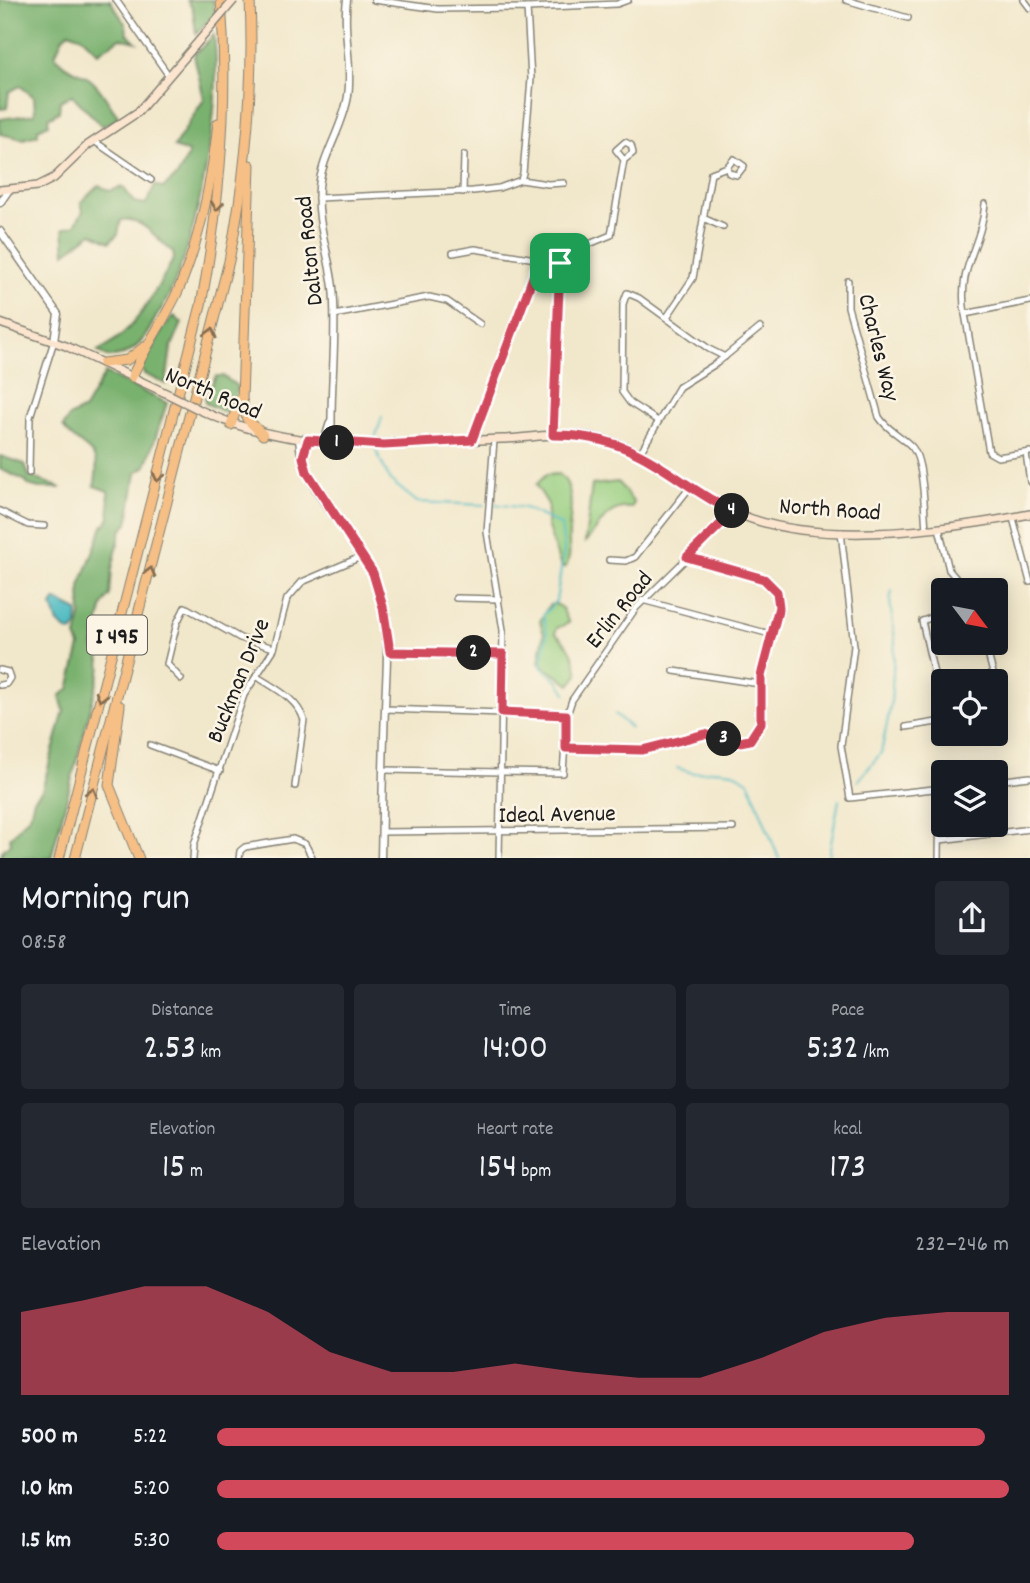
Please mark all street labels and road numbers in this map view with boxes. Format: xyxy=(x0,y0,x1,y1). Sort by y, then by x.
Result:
street label: Dalton Road xyxy=(288,194,334,307)
street label: Charles Way xyxy=(847,290,907,406)
street label: North Road xyxy=(159,359,266,430)
street label: North Road xyxy=(778,490,882,531)
street label: Erlin Road xyxy=(578,565,662,657)
street label: Buckman Drive xyxy=(199,614,280,749)
road number: I 495 xyxy=(87,615,147,654)
street label: Ideal Avenue xyxy=(498,798,616,834)

